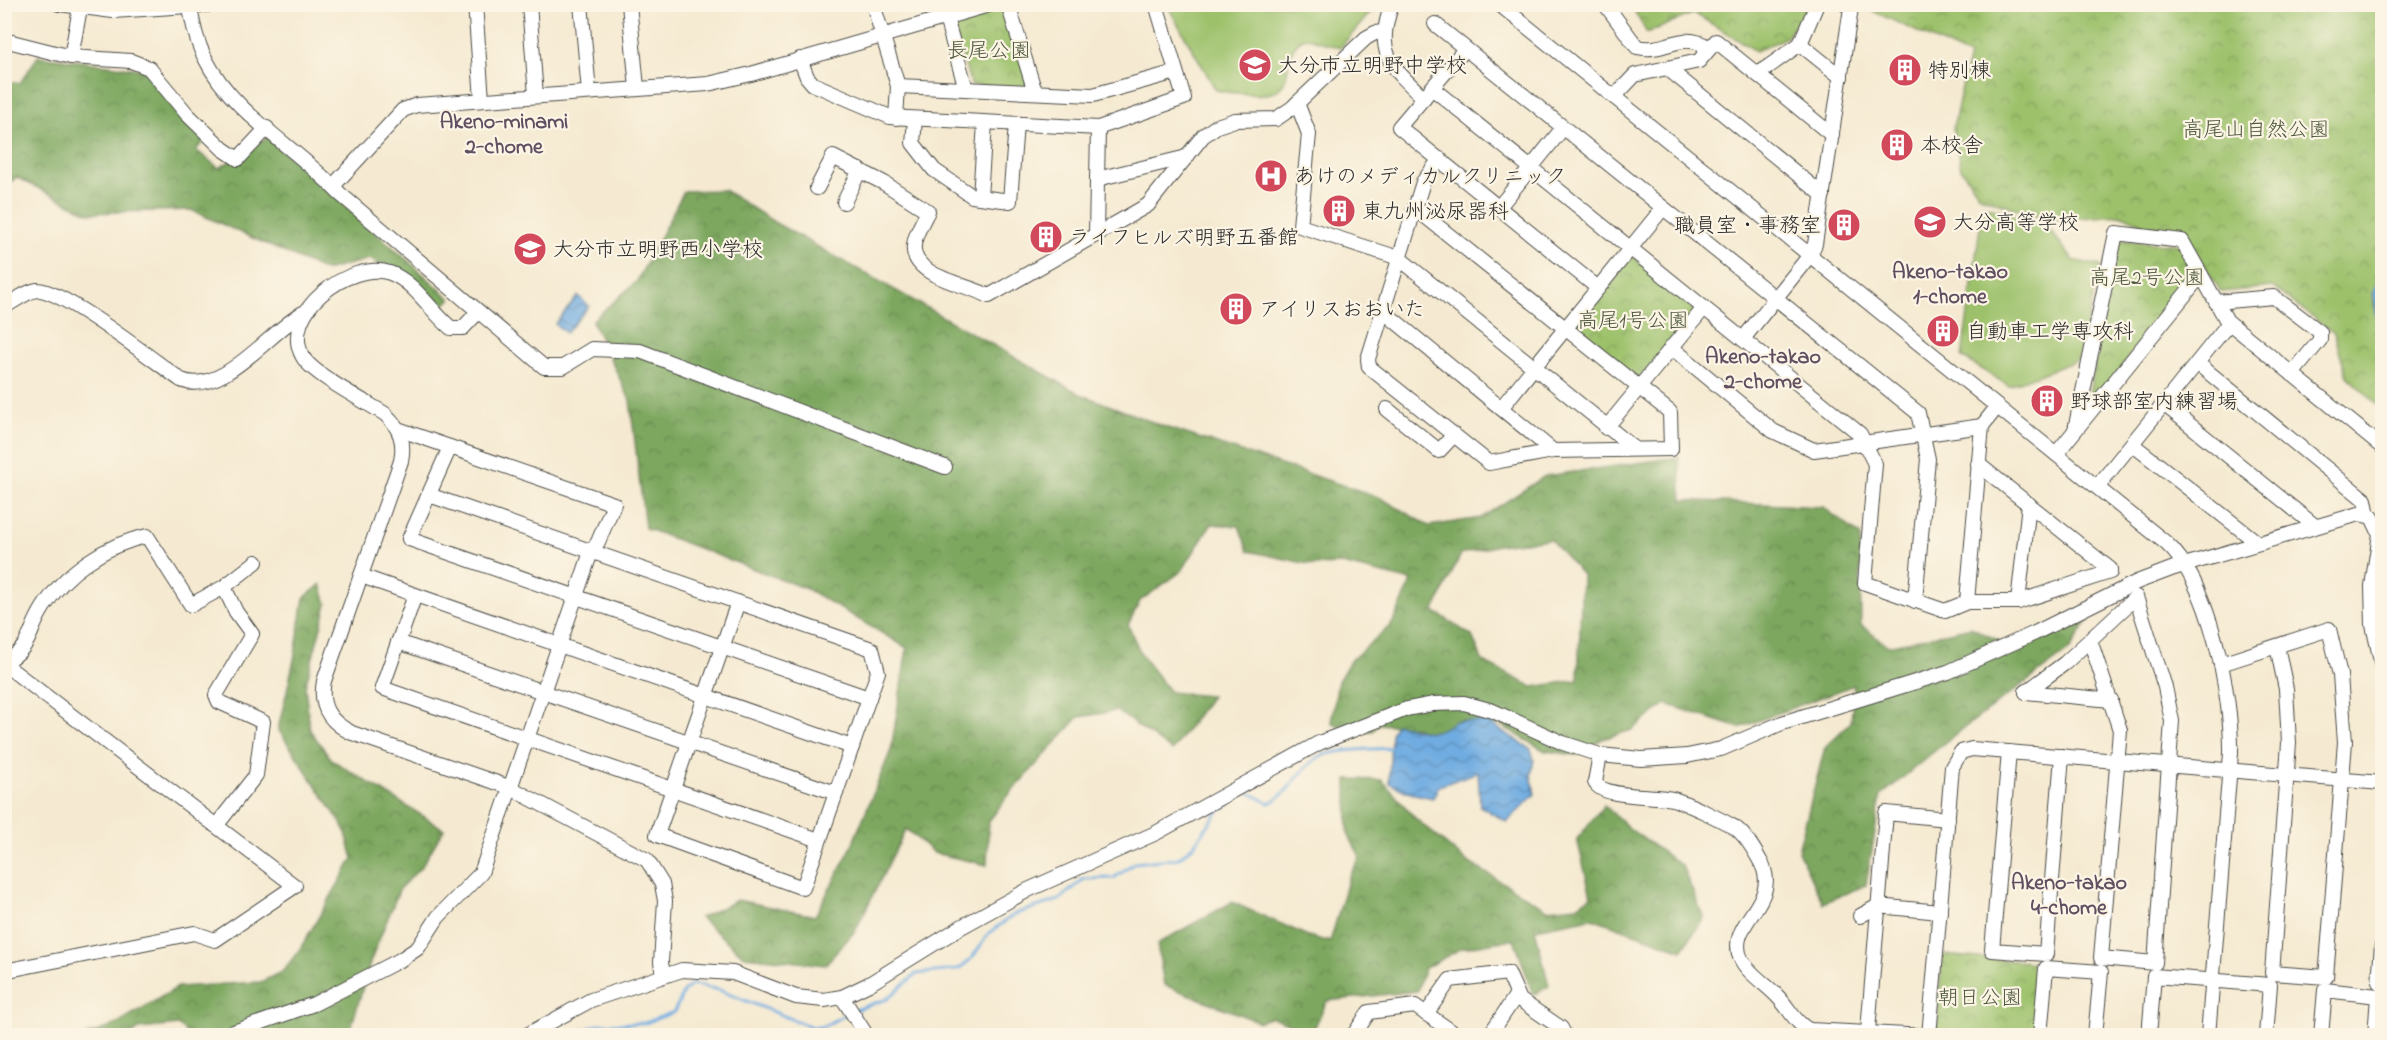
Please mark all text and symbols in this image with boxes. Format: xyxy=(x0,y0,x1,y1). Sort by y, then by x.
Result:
park label: 長尾公園 xyxy=(947,37,1031,67)
school or university icon: 大分市立明野中学校 xyxy=(1237,47,1273,83)
place label: 大分市立明野中学校 xyxy=(1278,52,1467,82)
building icon: 特別棟 xyxy=(1887,52,1923,88)
place label: 特別棟 xyxy=(1928,57,1991,87)
district label: Akeno-minami 2-chome xyxy=(440,107,568,164)
park label: 高尾山自然公園 xyxy=(2183,116,2330,146)
building icon: 本校舎 xyxy=(1879,127,1915,163)
place label: 本校舎 xyxy=(1920,132,1983,162)
hospital icon: あけのメディカルクリニック xyxy=(1253,158,1289,194)
place label: あけのメディカルクリニック xyxy=(1294,163,1566,193)
building icon: 東九州泌尿器科 xyxy=(1321,193,1357,229)
place label: 東九州泌尿器科 xyxy=(1362,198,1509,228)
school or university icon: 大分高等学校 xyxy=(1912,204,1948,240)
building icon: 職員室・事務室 xyxy=(1826,207,1862,243)
place label: 大分高等学校 xyxy=(1953,209,2079,239)
place label: 職員室・事務室 xyxy=(1674,212,1821,242)
building icon: ライフヒルズ明野五番館 xyxy=(1028,219,1064,255)
place label: ライフヒルズ明野五番館 xyxy=(1069,224,1299,254)
school or university icon: 大分市立明野西小学校 xyxy=(512,231,548,267)
place label: 大分市立明野西小学校 xyxy=(553,236,763,266)
district label: Akeno-takao 1-chome xyxy=(1892,257,2008,314)
park label: 高尾2号公園 xyxy=(2089,264,2205,294)
building icon: アイリスおおいた xyxy=(1218,291,1254,327)
place label: アイリスおおいた xyxy=(1259,296,1425,326)
park label: 高尾1号公園 xyxy=(1577,307,1689,337)
building icon: 自動車工学専攻科 xyxy=(1925,313,1961,349)
place label: 自動車工学専攻科 xyxy=(1966,318,2134,348)
district label: Akeno-takao 2-chome xyxy=(1705,342,1821,399)
building icon: 野球部室内練習場 xyxy=(2029,383,2065,419)
place label: 野球部室内練習場 xyxy=(2070,388,2238,418)
district label: Akeno-takao 4-chome xyxy=(2011,868,2127,925)
park label: 朝日公園 xyxy=(1938,984,2022,1014)

